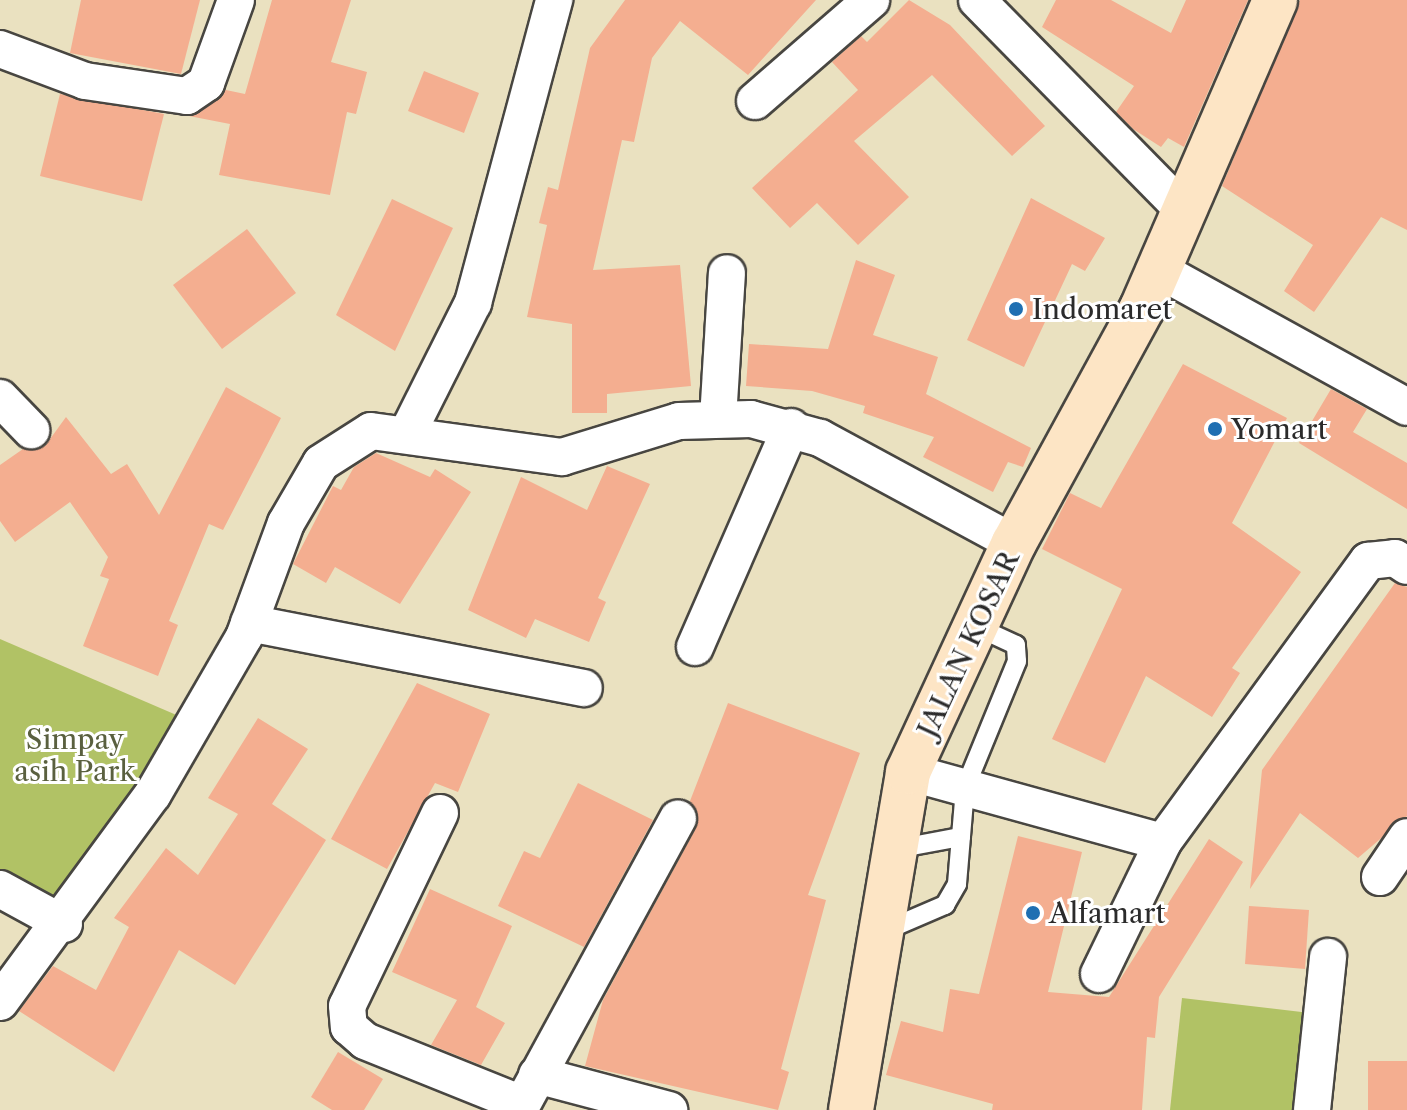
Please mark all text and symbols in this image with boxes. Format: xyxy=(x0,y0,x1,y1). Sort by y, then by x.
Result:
place label: Indomaret xyxy=(1032,292,1172,326)
marker: Indomaret xyxy=(1007,300,1025,318)
place label: Yomart xyxy=(1231,412,1327,446)
marker: Yomart xyxy=(1206,420,1224,438)
street label: JALAN KOSAR xyxy=(910,546,1026,742)
park label: Simpay asih Park xyxy=(14,722,136,788)
place label: Alfamart xyxy=(1049,896,1165,930)
marker: Alfamart xyxy=(1024,904,1042,922)

